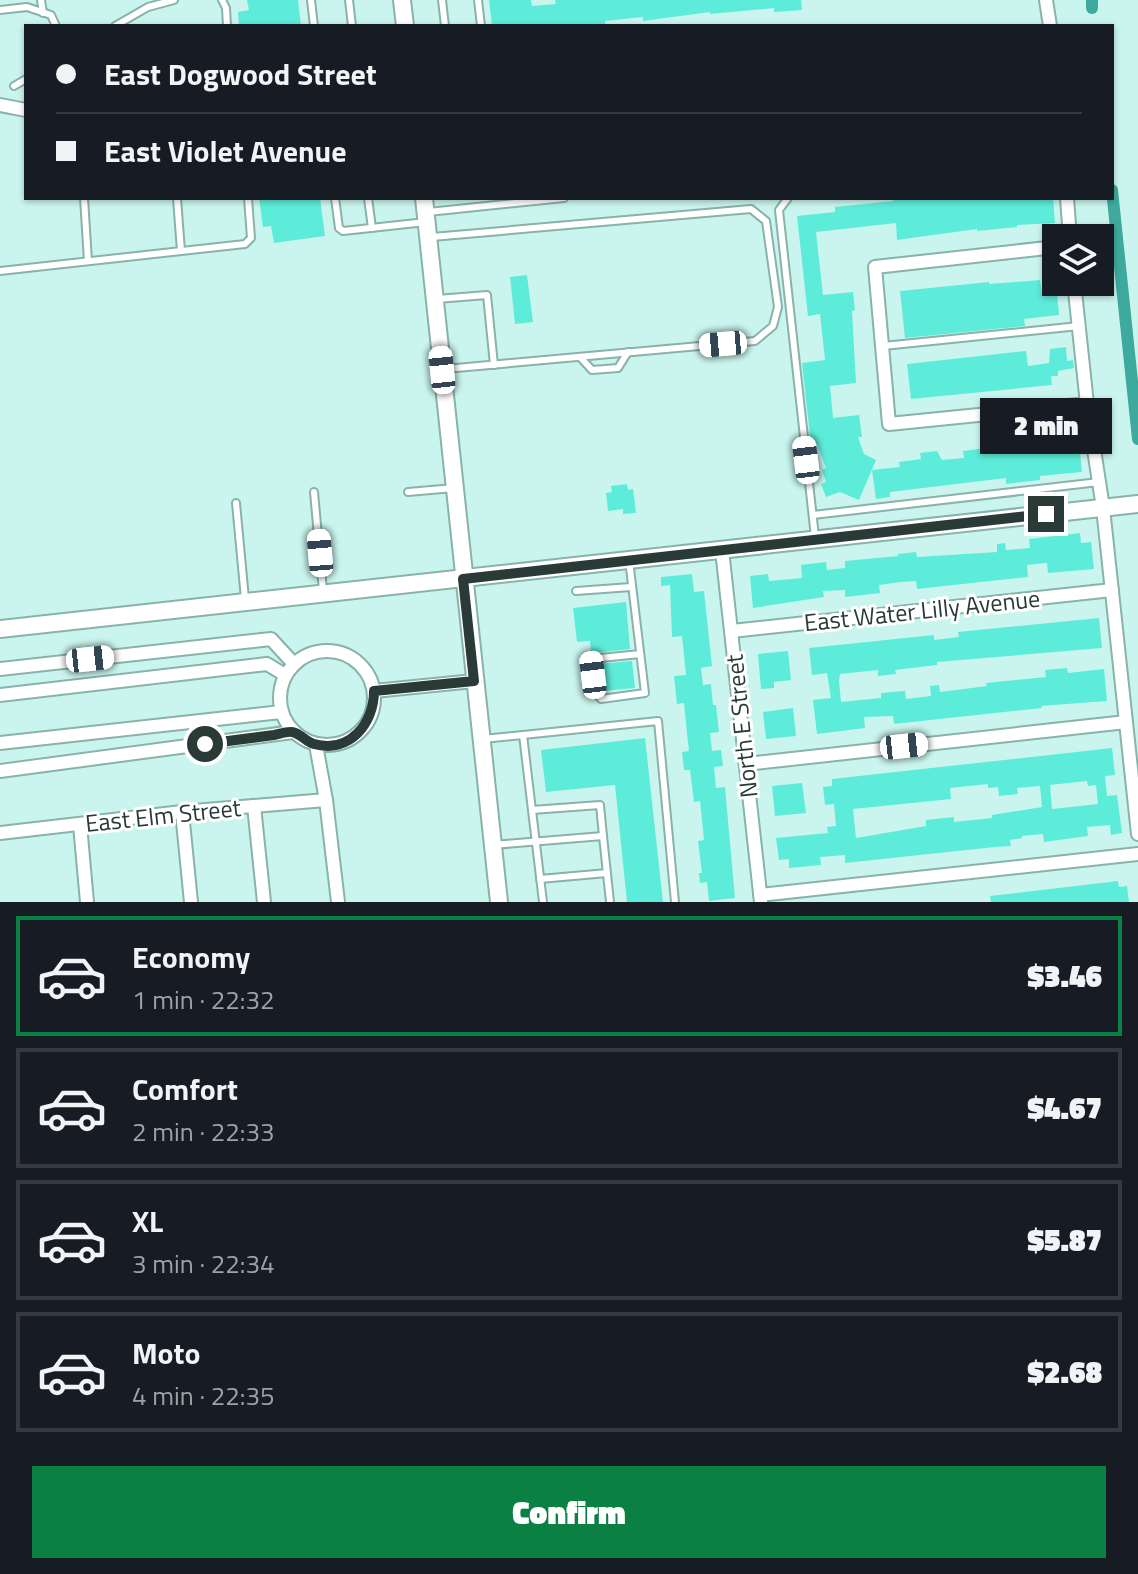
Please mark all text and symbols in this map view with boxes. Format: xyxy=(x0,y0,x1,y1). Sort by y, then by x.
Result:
text: East Dogwood Street xyxy=(104,51,377,97)
text: East Violet Avenue xyxy=(104,128,347,174)
map controls xyxy=(1042,224,1114,296)
button: layers xyxy=(1042,224,1114,296)
car xyxy=(698,330,748,358)
car xyxy=(428,345,456,395)
callout: 2 min xyxy=(980,398,1112,454)
text: 2 min xyxy=(1014,406,1078,445)
car xyxy=(791,435,821,485)
route end xyxy=(1028,496,1064,532)
car xyxy=(306,528,334,578)
street label: East Water Lilly Avenue xyxy=(802,580,1042,640)
car xyxy=(65,645,115,673)
car xyxy=(578,650,608,700)
street label: North E Street xyxy=(716,652,766,800)
route start xyxy=(187,726,223,762)
car xyxy=(879,732,929,760)
street label: East Elm Street xyxy=(83,789,243,841)
text: Economy xyxy=(132,934,250,980)
icon: car xyxy=(36,940,108,1012)
text: $3.46 xyxy=(1028,953,1102,999)
text: 1 min · 22:32 xyxy=(132,980,275,1019)
text: Comfort xyxy=(132,1066,238,1112)
icon: car xyxy=(36,1072,108,1144)
text: $4.67 xyxy=(1028,1085,1102,1131)
text: 2 min · 22:33 xyxy=(132,1112,275,1151)
text: XL xyxy=(132,1198,163,1244)
icon: car xyxy=(36,1204,108,1276)
text: $5.87 xyxy=(1028,1217,1102,1263)
text: 3 min · 22:34 xyxy=(132,1244,275,1283)
text: Moto xyxy=(132,1330,200,1376)
icon: car xyxy=(36,1336,108,1408)
text: $2.68 xyxy=(1028,1349,1102,1395)
text: 4 min · 22:35 xyxy=(132,1376,275,1415)
button: Confirm xyxy=(32,1466,1106,1558)

